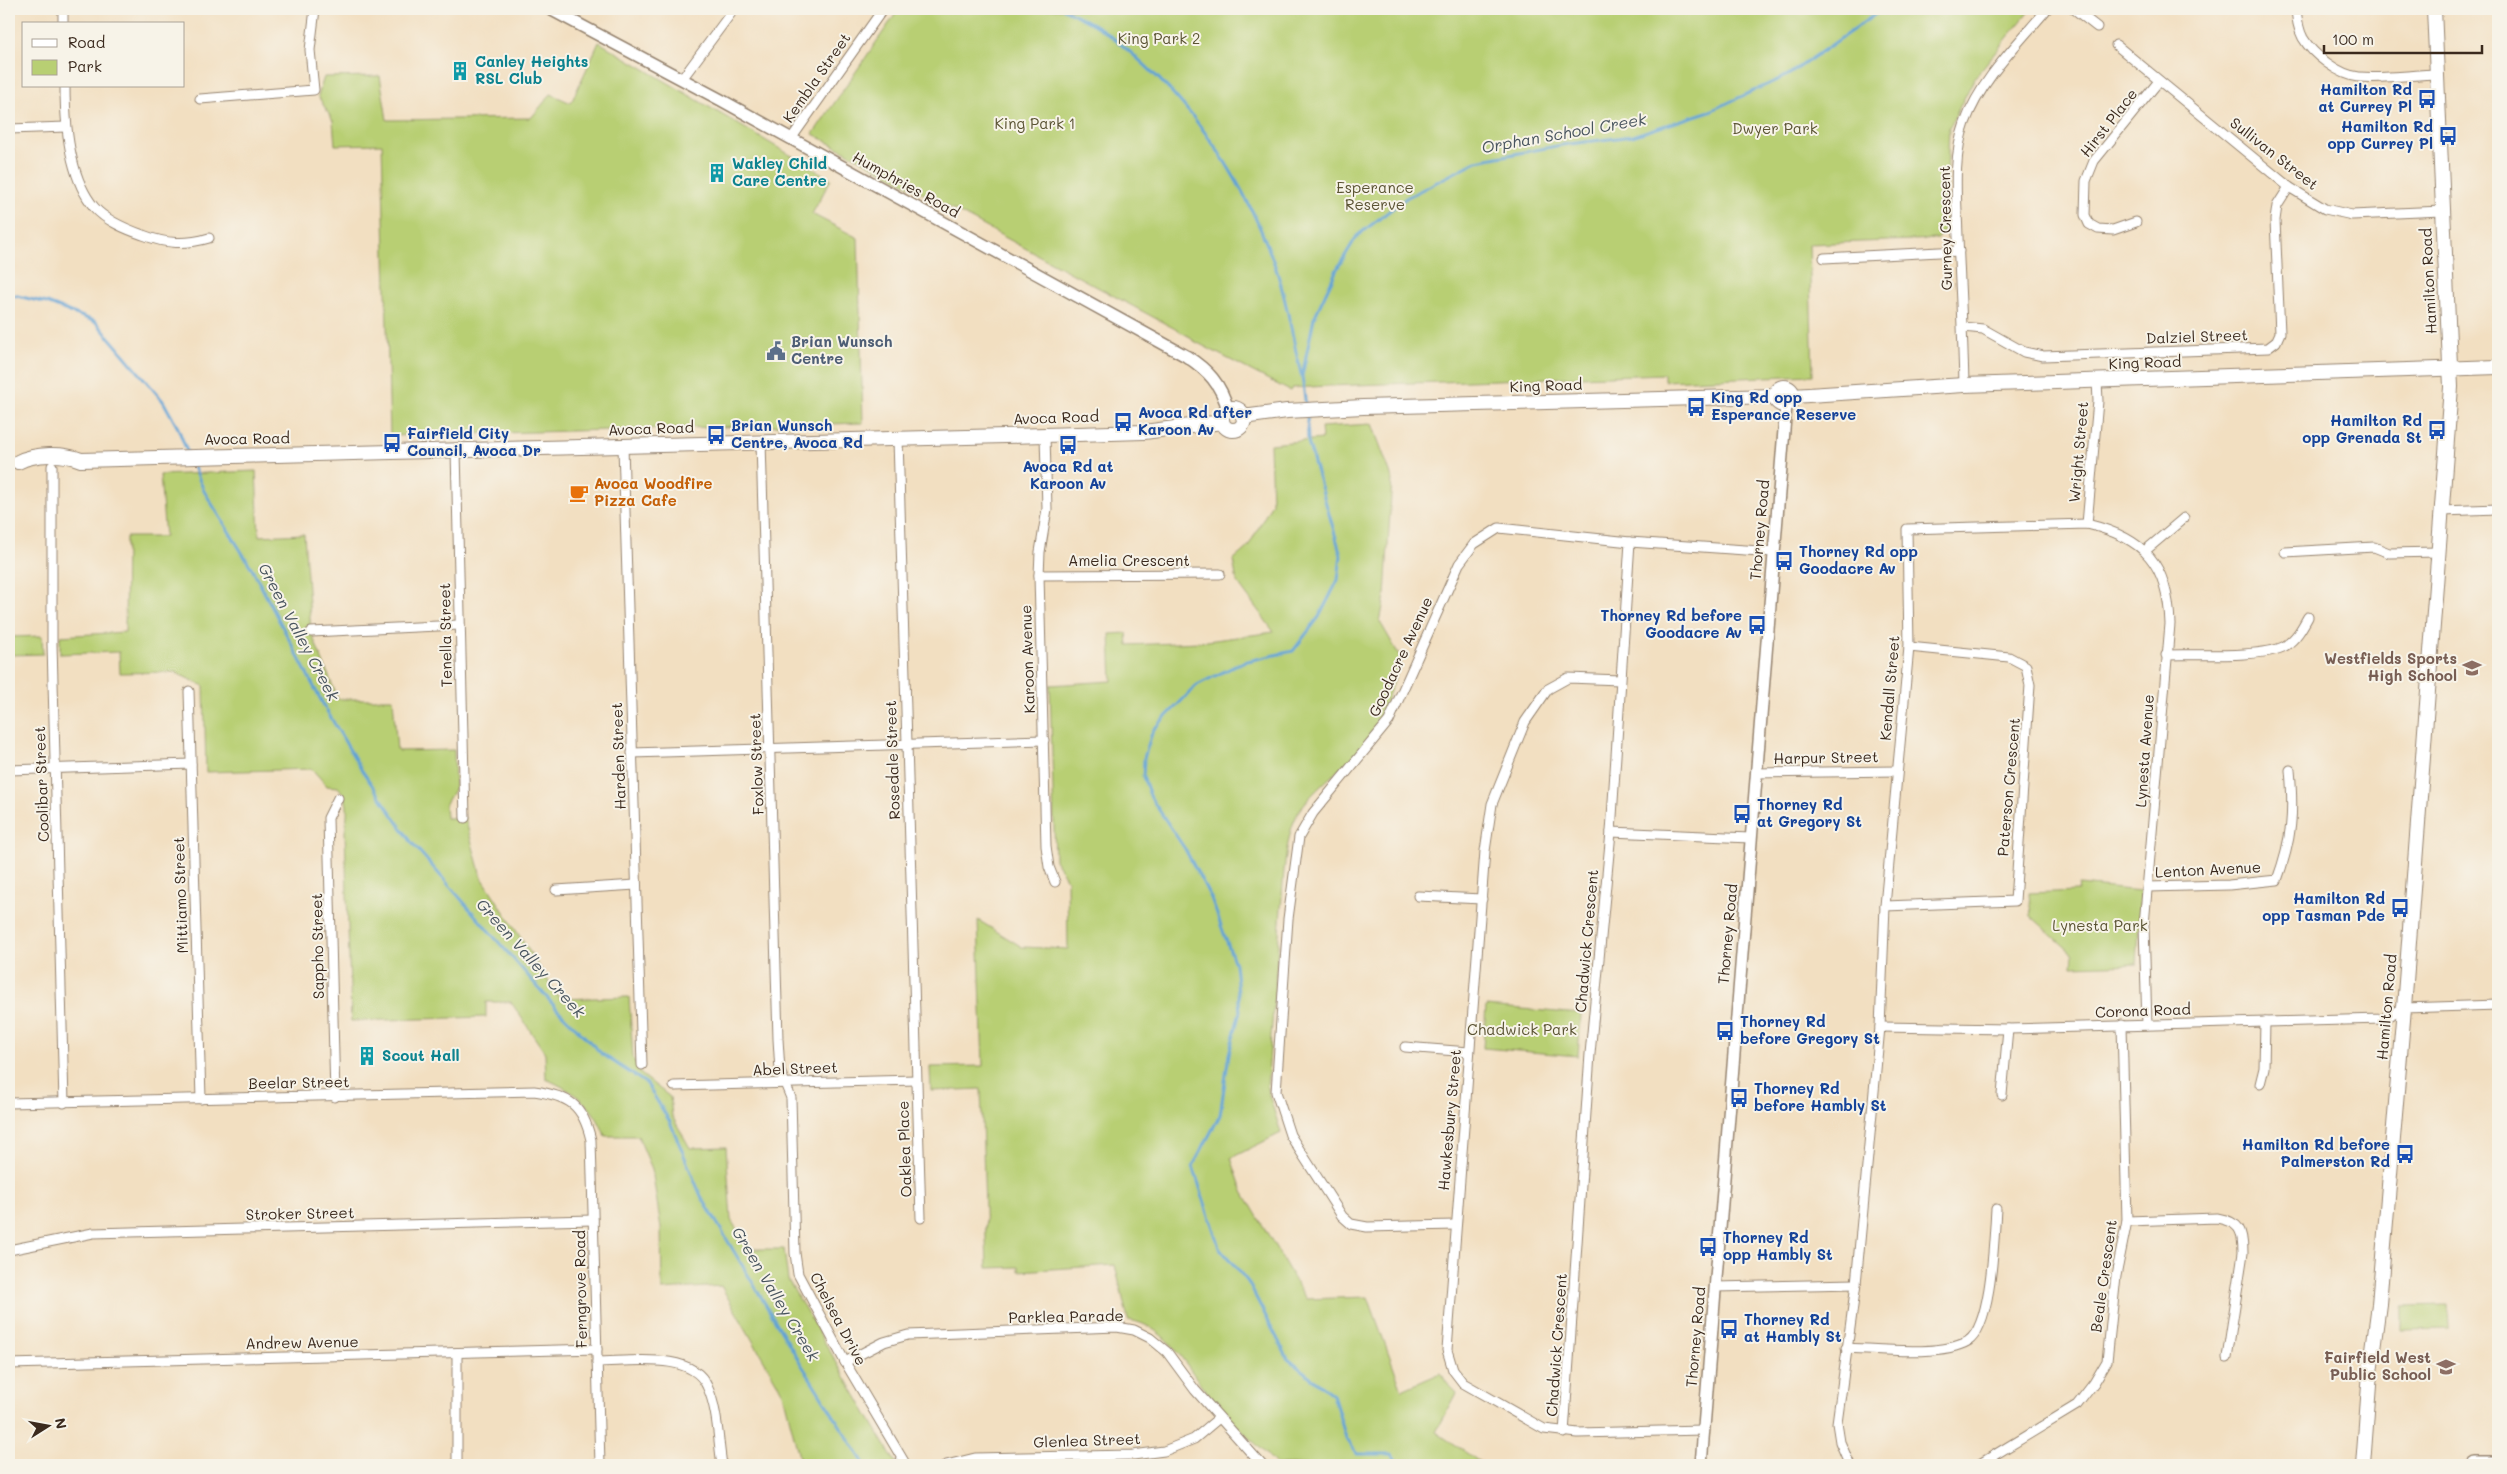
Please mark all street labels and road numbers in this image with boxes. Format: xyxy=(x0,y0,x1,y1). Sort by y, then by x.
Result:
street label: Kembla Street xyxy=(778,28,855,126)
street label: Hirst Place xyxy=(2075,84,2141,161)
street label: Sullivan Street xyxy=(2226,112,2323,194)
street label: Humphries Road xyxy=(849,146,964,222)
street label: Gurney Crescent xyxy=(1934,165,1956,291)
street label: Hamilton Road xyxy=(2415,227,2441,335)
street label: Dalziel Street xyxy=(2146,324,2248,348)
street label: King Road xyxy=(2108,351,2182,373)
street label: King Road xyxy=(1509,374,1583,396)
street label: Wright Street xyxy=(2064,400,2092,503)
street label: Avoca Road xyxy=(1013,406,1099,428)
street label: Avoca Road xyxy=(608,417,694,439)
street label: Avoca Road xyxy=(204,427,290,449)
street label: Thorney Road xyxy=(1745,479,1773,581)
street label: Amelia Crescent xyxy=(1068,550,1190,570)
street label: Tenella Street xyxy=(434,583,456,688)
street label: Goodacre Avenue xyxy=(1364,593,1437,720)
street label: Karoon Avenue xyxy=(1015,604,1039,714)
street label: Kendall Street xyxy=(1874,634,1904,741)
street label: Lynesta Avenue xyxy=(2130,694,2158,808)
street label: Rosedale Street xyxy=(880,700,904,820)
street label: Harden Street xyxy=(606,702,630,810)
street label: Foxlow Street xyxy=(744,713,768,815)
street label: Paterson Crescent xyxy=(1992,717,2024,857)
street label: Coolibar Street xyxy=(29,726,53,842)
street label: Harpur Street xyxy=(1773,746,1879,768)
street label: Mittiamo Street xyxy=(168,836,192,954)
street label: Lenton Avenue xyxy=(2154,856,2261,882)
street label: Chadwick Crescent xyxy=(1570,868,1602,1013)
street label: Thorney Road xyxy=(1713,883,1741,985)
street label: Sappho Street xyxy=(306,893,328,999)
street label: Hamilton Road xyxy=(2371,953,2401,1061)
street label: Corona Road xyxy=(2095,998,2191,1022)
street label: Hawkesbury Street xyxy=(1433,1048,1465,1191)
street label: Abel Street xyxy=(752,1057,838,1079)
street label: Beelar Street xyxy=(248,1071,350,1093)
street label: Oaklea Place xyxy=(892,1100,916,1198)
street label: Stroker Street xyxy=(245,1202,355,1224)
street label: Beale Crescent xyxy=(2085,1218,2121,1334)
street label: Ferngrove Road xyxy=(569,1230,591,1348)
street label: Chelsea Drive xyxy=(806,1269,872,1369)
street label: Chadwick Crescent xyxy=(1541,1273,1571,1417)
street label: Thorney Road xyxy=(1681,1286,1709,1388)
street label: Parklea Parade xyxy=(1008,1305,1124,1327)
street label: Andrew Avenue xyxy=(245,1331,359,1353)
street label: Glenlea Street xyxy=(1033,1428,1141,1452)

